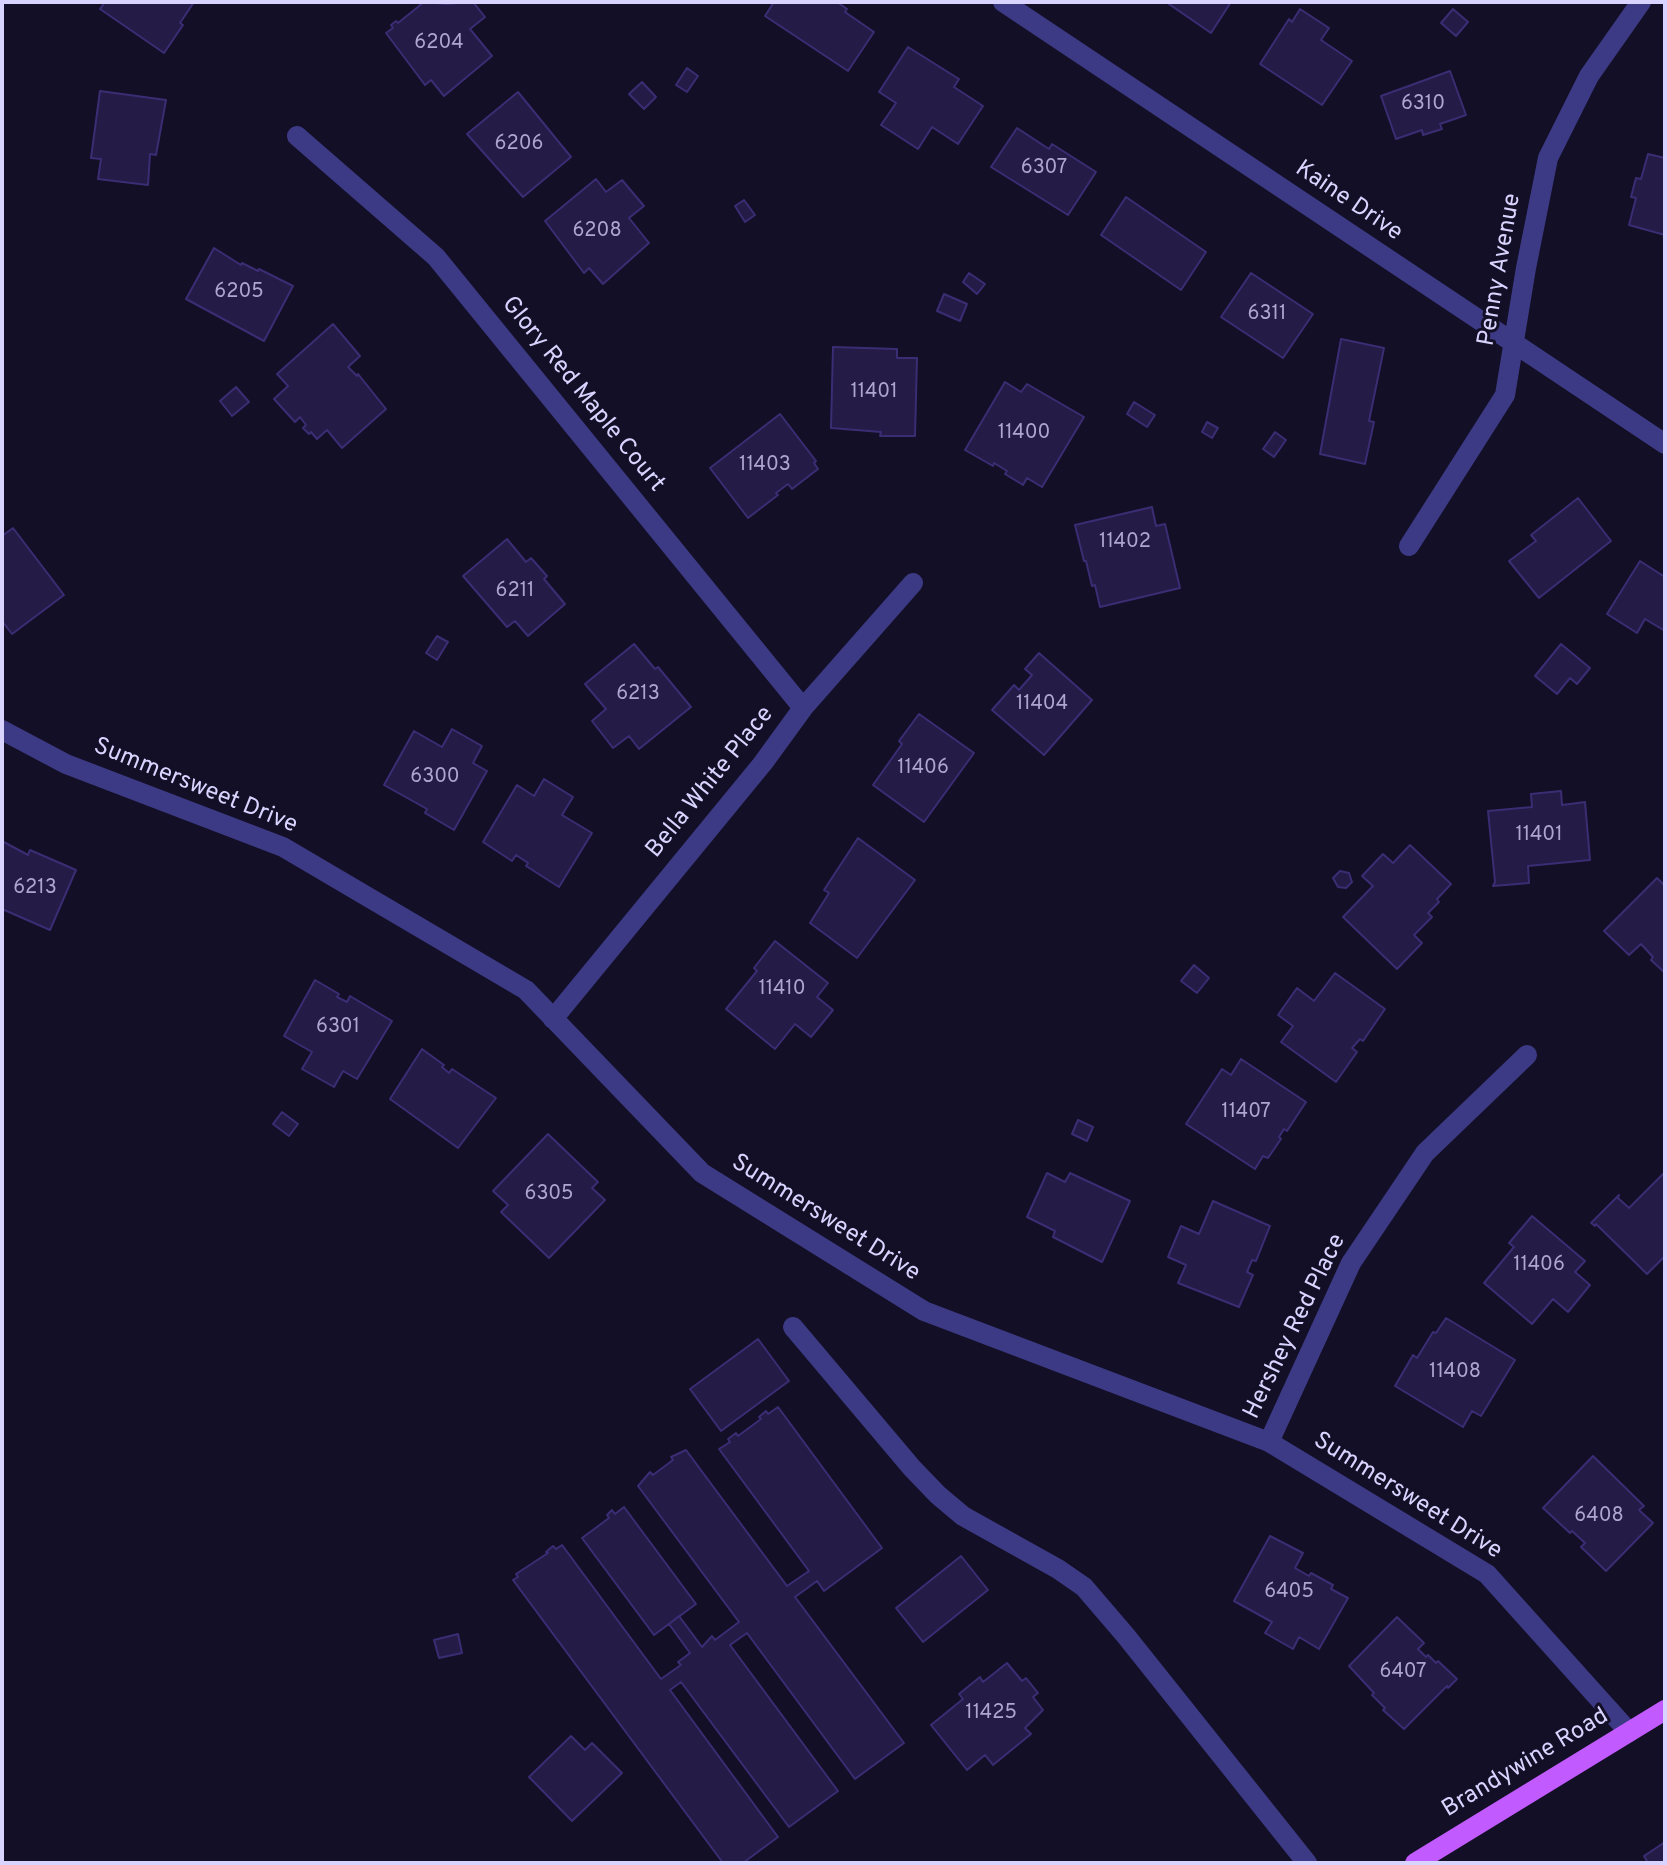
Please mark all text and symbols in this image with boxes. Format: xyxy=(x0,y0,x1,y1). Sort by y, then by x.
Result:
house number: 6204 xyxy=(414,32,464,56)
house number: 6310 xyxy=(1401,93,1445,117)
house number: 6206 xyxy=(495,133,543,157)
street label: Kaine Drive xyxy=(1289,156,1407,248)
house number: 6307 xyxy=(1021,157,1067,181)
street label: Penny Avenue xyxy=(1473,192,1529,348)
house number: 6208 xyxy=(572,220,622,244)
house number: 6205 xyxy=(214,281,264,305)
street label: Glory Red Maple Court xyxy=(494,291,670,499)
house number: 6311 xyxy=(1248,303,1286,327)
house number: 11401 xyxy=(850,381,898,405)
house number: 11400 xyxy=(998,422,1050,446)
house number: 11403 xyxy=(739,454,791,478)
house number: 11402 xyxy=(1099,531,1151,555)
house number: 6211 xyxy=(495,580,535,604)
house number: 6213 xyxy=(616,683,660,707)
house number: 11404 xyxy=(1016,693,1068,717)
street label: Bella White Place xyxy=(641,702,781,864)
street label: Summersweet Drive xyxy=(89,733,301,841)
house number: 11406 xyxy=(897,757,949,781)
house number: 6300 xyxy=(410,766,460,790)
house number: 11401 xyxy=(1515,824,1563,848)
house number: 6213 xyxy=(13,877,57,901)
house number: 11410 xyxy=(758,978,806,1002)
house number: 6301 xyxy=(316,1016,360,1040)
house number: 11407 xyxy=(1221,1101,1271,1125)
street label: Summersweet Drive xyxy=(725,1149,925,1289)
house number: 6305 xyxy=(524,1183,574,1207)
street label: Hershey Red Place xyxy=(1239,1230,1353,1424)
house number: 11406 xyxy=(1513,1254,1565,1278)
house number: 11408 xyxy=(1429,1361,1481,1385)
street label: Summersweet Drive xyxy=(1307,1427,1507,1567)
house number: 6408 xyxy=(1574,1505,1624,1529)
house number: 6405 xyxy=(1264,1581,1314,1605)
house number: 6407 xyxy=(1379,1661,1427,1685)
house number: 11425 xyxy=(965,1702,1017,1726)
street label: Brandywine Road xyxy=(1438,1703,1614,1825)

